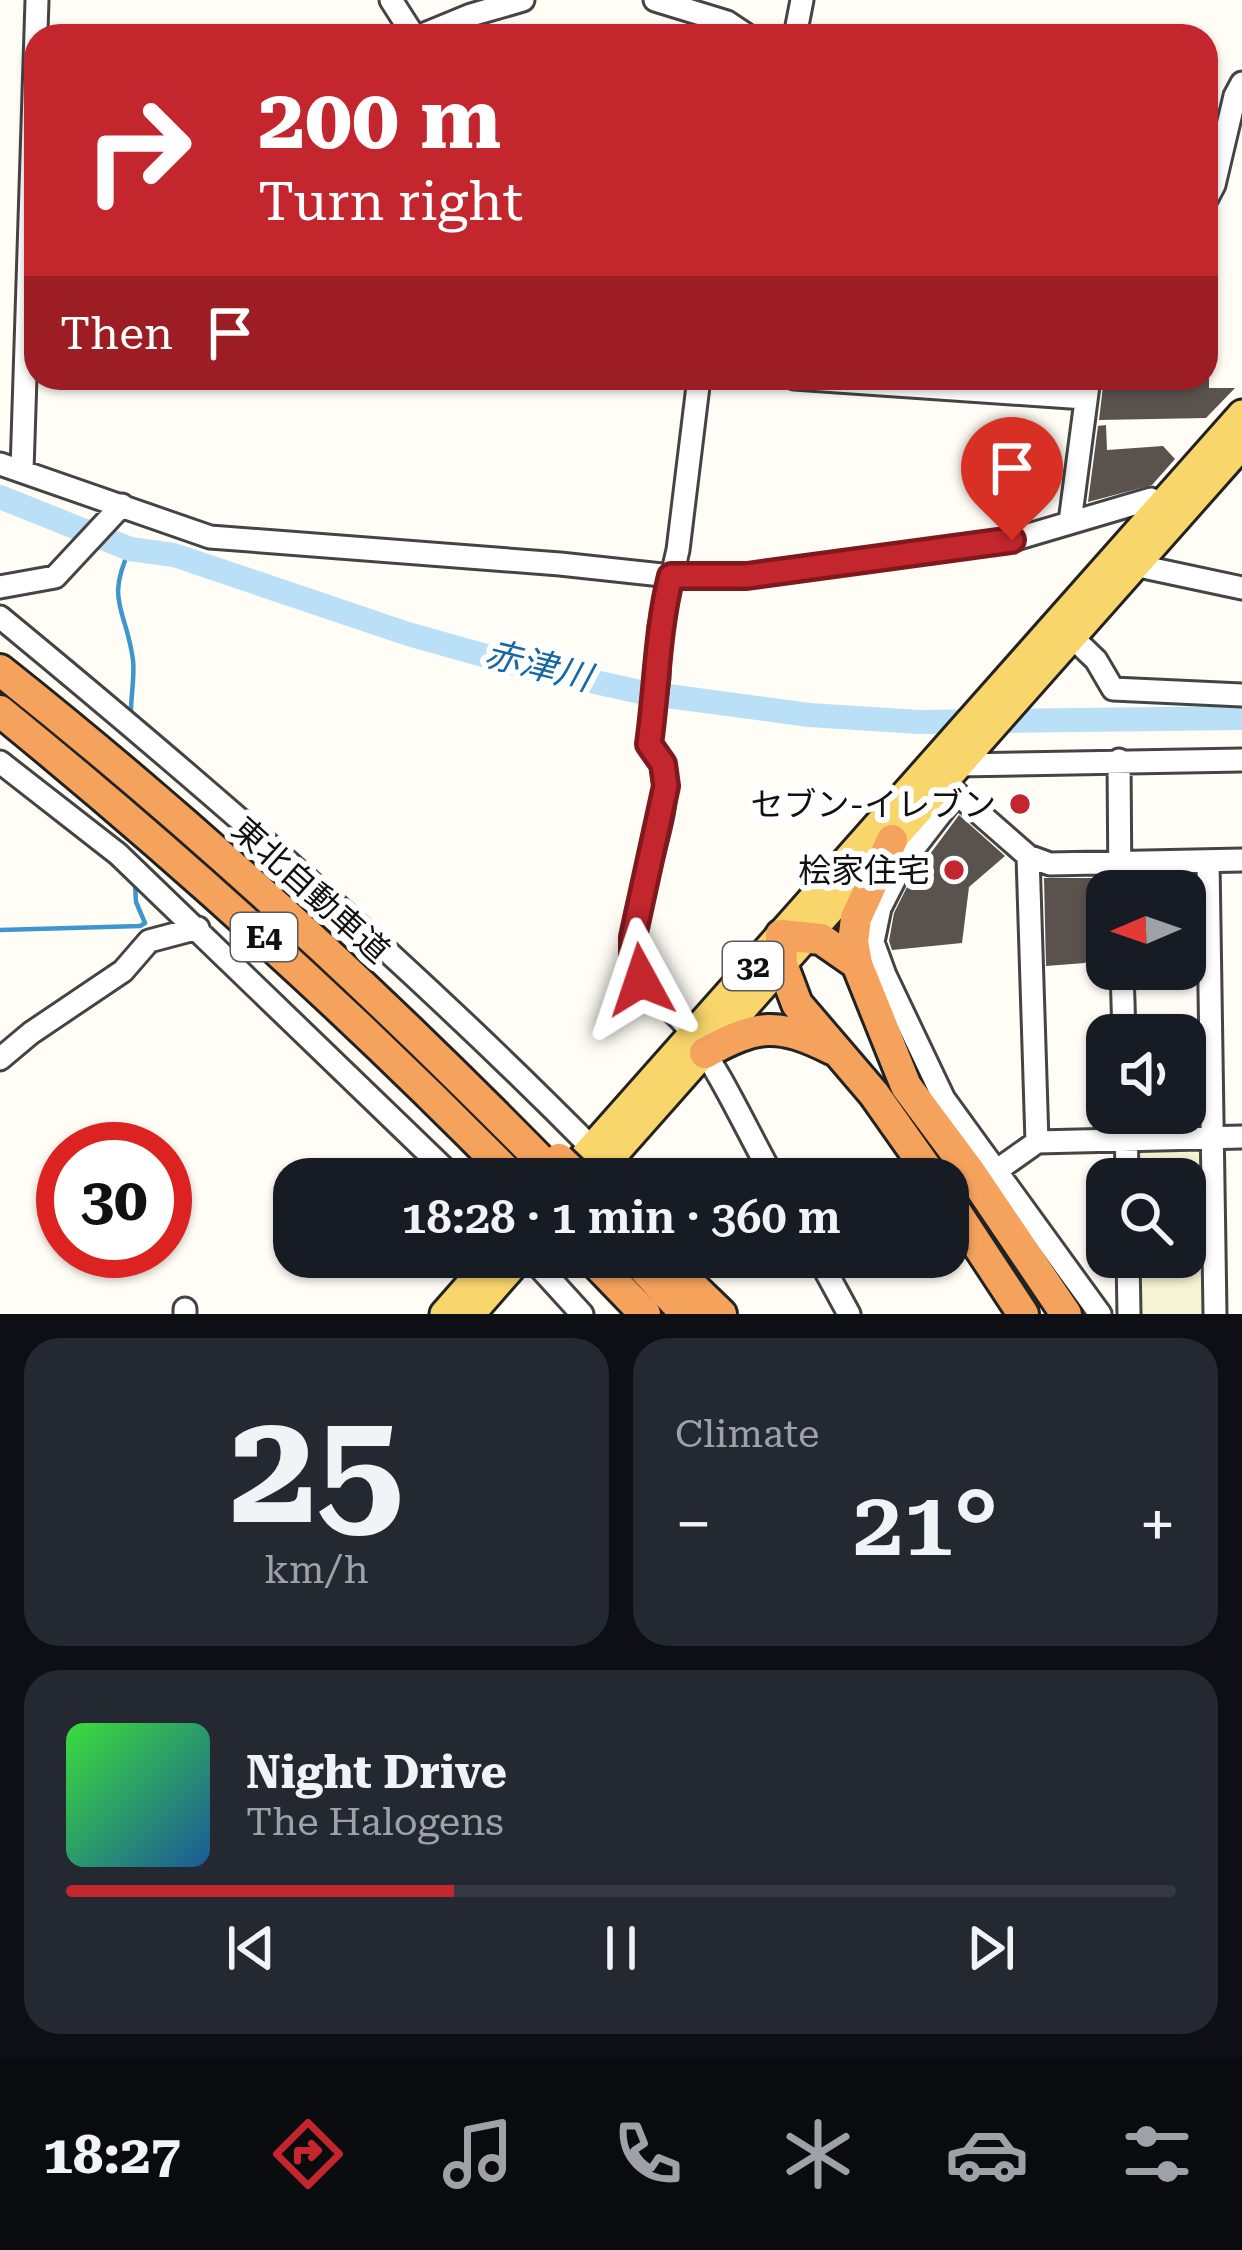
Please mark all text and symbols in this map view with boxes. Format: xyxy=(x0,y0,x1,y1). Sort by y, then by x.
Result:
text: 200 m xyxy=(258,70,501,168)
icon: right xyxy=(60,72,216,228)
text: Turn right xyxy=(258,170,523,233)
icon: arrive xyxy=(197,300,263,366)
text: Then xyxy=(60,307,173,360)
pin xyxy=(961,417,1063,540)
icon: arrive xyxy=(979,435,1045,501)
water label: 赤津川 xyxy=(481,633,599,700)
place label: セブン-イレブン xyxy=(750,785,996,824)
marker: セブン-イレブン xyxy=(1007,791,1033,817)
street label: 東北自動車道 xyxy=(224,809,398,971)
place label: 桧家住宅 xyxy=(798,851,930,890)
marker: 桧家住宅 xyxy=(941,857,967,883)
north arrow xyxy=(1086,870,1206,990)
map controls xyxy=(1086,870,1206,1278)
road number: E4 xyxy=(231,913,297,961)
position arrow xyxy=(578,917,704,1043)
road number: 32 xyxy=(723,942,783,990)
button: sound xyxy=(1086,1014,1206,1134)
speed limit sign: 30 xyxy=(36,1122,192,1278)
button: search xyxy=(1086,1158,1206,1278)
text: 18:28 · 1 min · 360 m xyxy=(401,1191,841,1244)
text: 25 xyxy=(229,1377,404,1560)
text: Climate xyxy=(675,1411,819,1457)
text: 21° xyxy=(853,1472,998,1577)
text: − xyxy=(675,1486,712,1563)
text: + xyxy=(1139,1486,1176,1563)
text: km/h xyxy=(264,1547,369,1593)
text: Night Drive xyxy=(246,1746,507,1799)
text: The Halogens xyxy=(246,1799,504,1845)
icon: previous xyxy=(218,1915,284,1981)
icon: pause xyxy=(588,1915,654,1981)
icon: next xyxy=(958,1915,1024,1981)
icon: directions xyxy=(266,2112,350,2196)
icon: music xyxy=(436,2112,520,2196)
icon: phone xyxy=(606,2112,690,2196)
icon: climate xyxy=(776,2112,860,2196)
icon: car xyxy=(945,2112,1029,2196)
icon: filters xyxy=(1115,2112,1199,2196)
text: 18:27 xyxy=(43,2123,181,2186)

